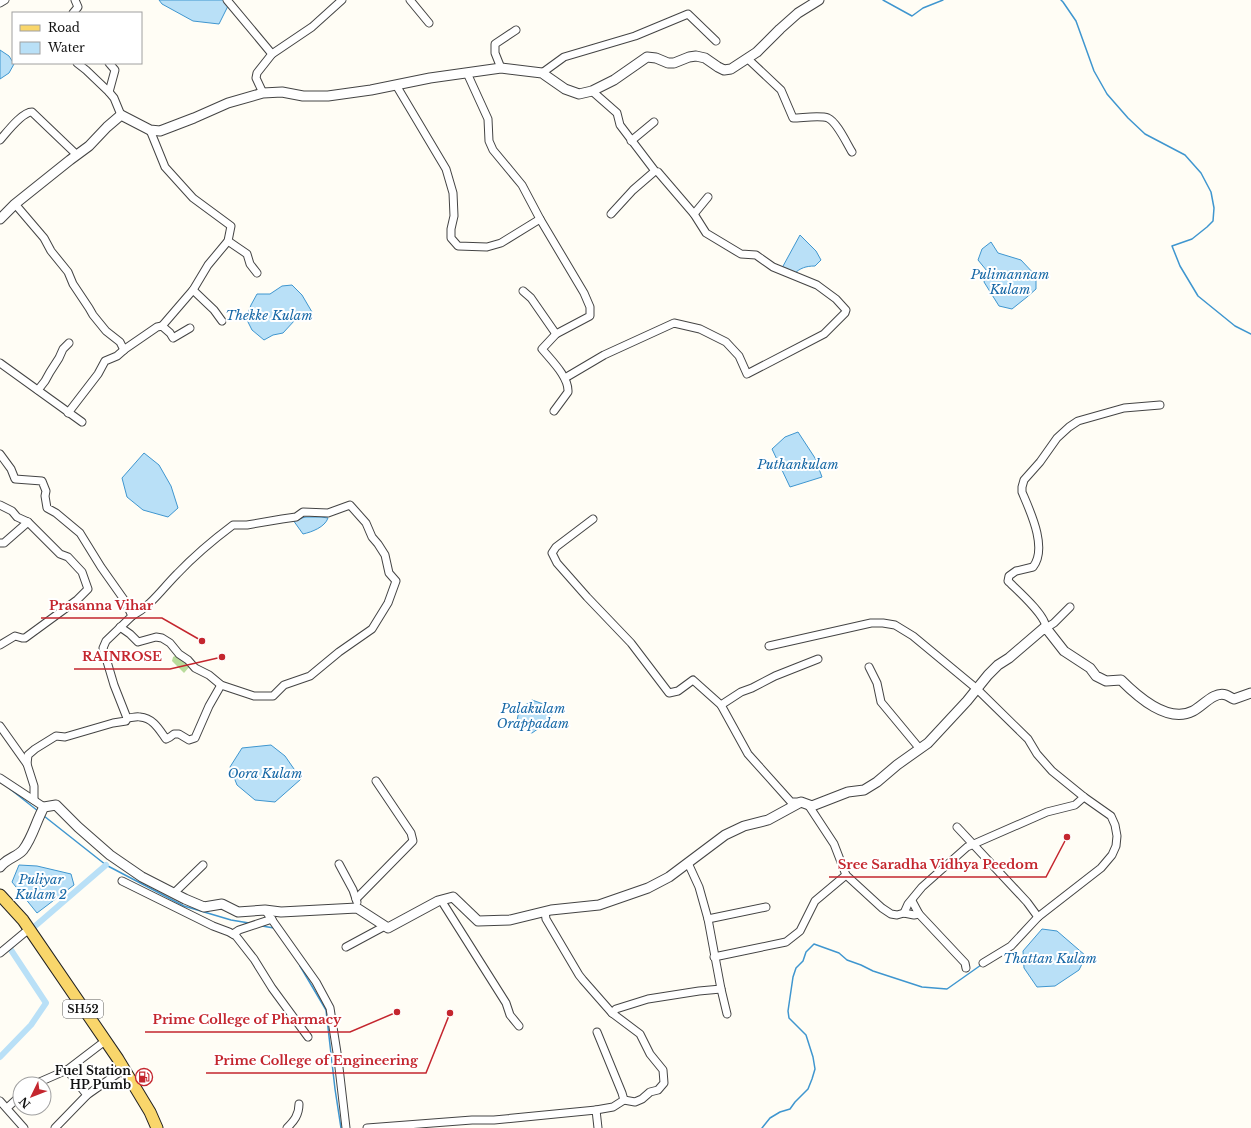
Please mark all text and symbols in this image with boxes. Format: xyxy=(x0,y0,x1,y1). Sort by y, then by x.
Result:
legend xyxy=(12,12,142,64)
text: Road xyxy=(48,20,80,35)
text: Water xyxy=(47,40,85,55)
water label: Pulimannam Kulam xyxy=(970,266,1049,298)
water label: Thekke Kulam xyxy=(226,307,312,324)
water label: Puthankulam xyxy=(756,456,839,473)
callout: Prasanna Vihar xyxy=(41,593,162,618)
text: Prasanna Vihar xyxy=(49,597,154,614)
callout: RAINROSE xyxy=(74,644,170,669)
text: RAINROSE xyxy=(82,648,162,665)
water label: Palakulam Orappadam xyxy=(497,700,569,732)
water label: Oora Kulam xyxy=(228,765,302,782)
callout: Sree Saradha Vidhya Peedom xyxy=(829,852,1046,877)
text: Sree Saradha Vidhya Peedom xyxy=(838,856,1039,873)
water label: Puliyar Kulam 2 xyxy=(14,871,67,903)
water label: Thattan Kulam xyxy=(1003,950,1097,967)
road number: SH52 xyxy=(63,1000,103,1018)
callout: Prime College of Pharmacy xyxy=(145,1007,350,1032)
text: Prime College of Pharmacy xyxy=(153,1011,342,1028)
callout: Prime College of Engineering xyxy=(206,1048,426,1073)
text: Prime College of Engineering xyxy=(214,1052,419,1069)
place label: Fuel Station HP Pumb xyxy=(55,1063,131,1092)
fuel station icon: Fuel Station HP Pumb xyxy=(134,1067,154,1087)
north arrow xyxy=(12,1076,52,1116)
text: N xyxy=(16,1094,33,1111)

